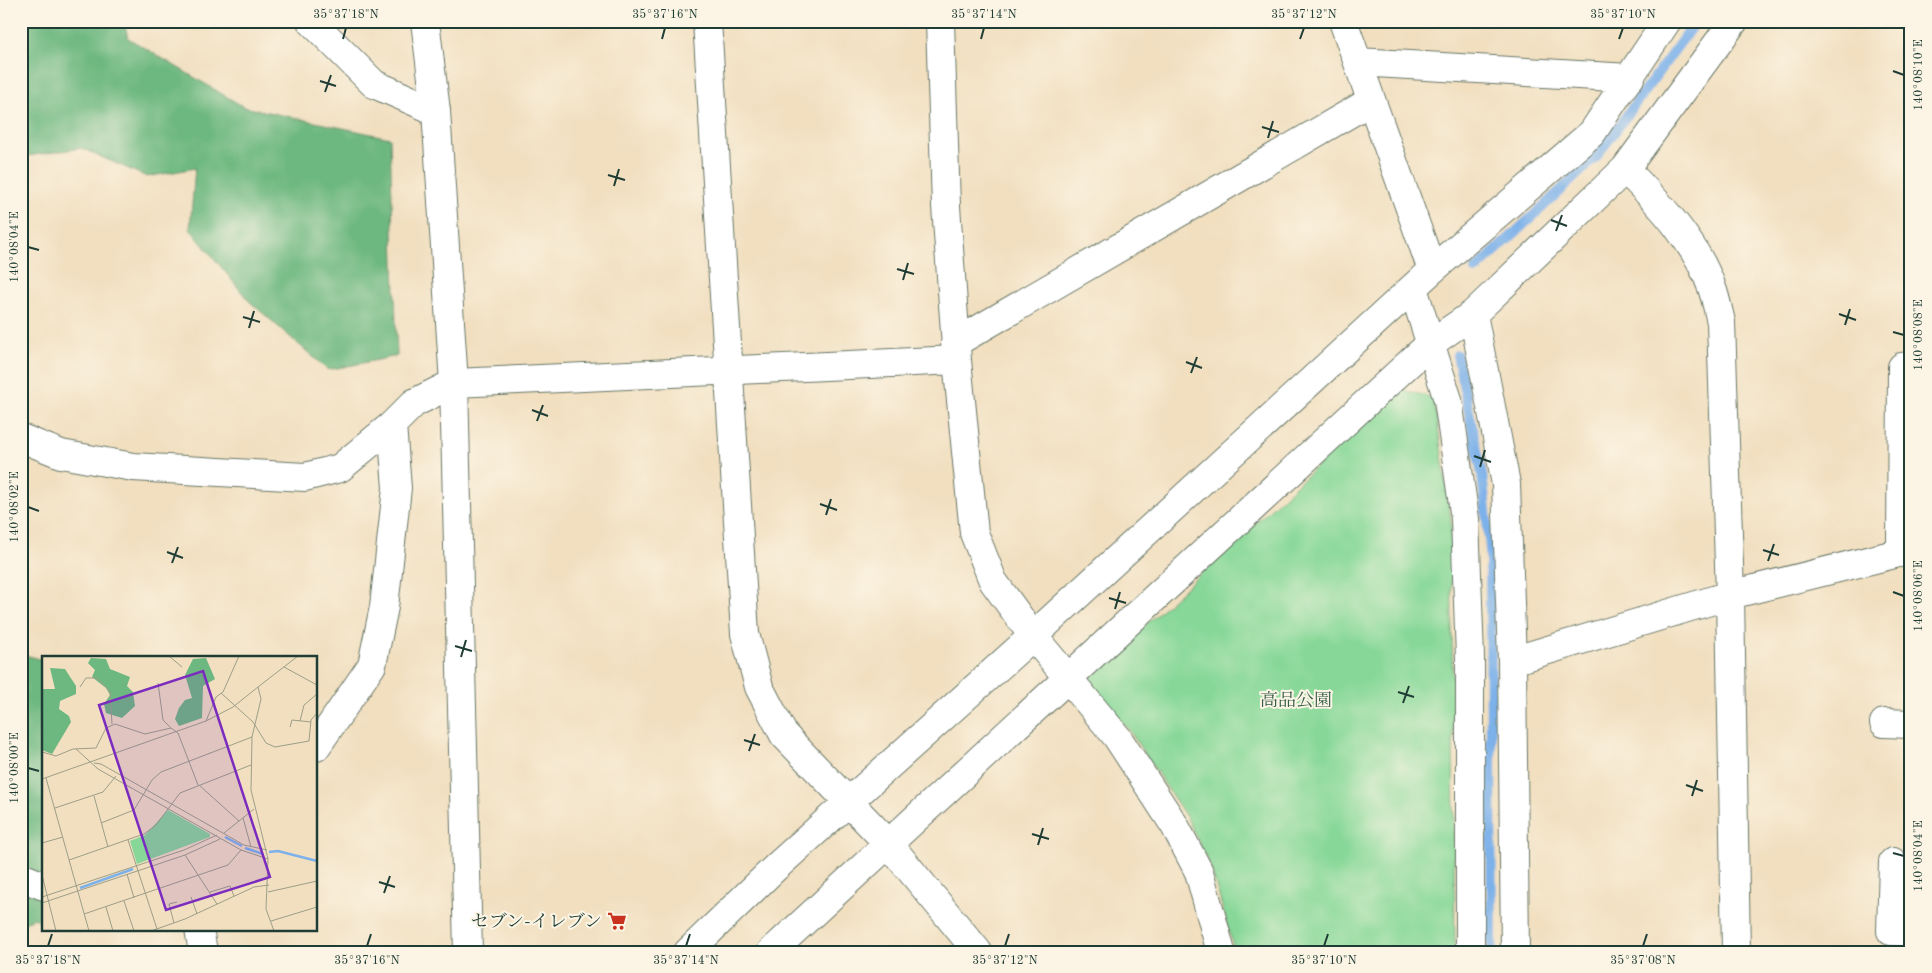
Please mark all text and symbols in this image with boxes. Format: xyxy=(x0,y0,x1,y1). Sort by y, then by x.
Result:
text: 35°37'18"N xyxy=(313,8,379,21)
text: 35°37'16"N xyxy=(632,8,698,21)
text: 35°37'14"N xyxy=(951,8,1017,21)
text: 35°37'12"N xyxy=(1271,8,1337,21)
text: 35°37'10"N xyxy=(1590,8,1656,21)
text: 140°08'10"E xyxy=(1913,39,1925,111)
text: 140°08'04"E xyxy=(9,211,21,283)
text: 140°08'08"E xyxy=(1913,299,1925,371)
text: 140°08'02"E xyxy=(9,471,21,543)
text: 140°08'06"E xyxy=(1913,560,1925,632)
inset map xyxy=(42,656,318,930)
park label: 高品公園 xyxy=(1260,691,1332,710)
text: 140°08'00"E xyxy=(9,732,21,804)
text: 140°08'04"E xyxy=(1913,820,1925,892)
supermarket icon: セブン-イレブン xyxy=(606,910,628,932)
place label: セブン-イレブン xyxy=(471,912,602,931)
text: 35°37'18"N xyxy=(15,954,81,967)
text: 35°37'16"N xyxy=(334,954,400,967)
text: 35°37'14"N xyxy=(653,954,719,967)
text: 35°37'12"N xyxy=(972,954,1038,967)
text: 35°37'10"N xyxy=(1291,954,1357,967)
text: 35°37'08"N xyxy=(1610,954,1676,967)

